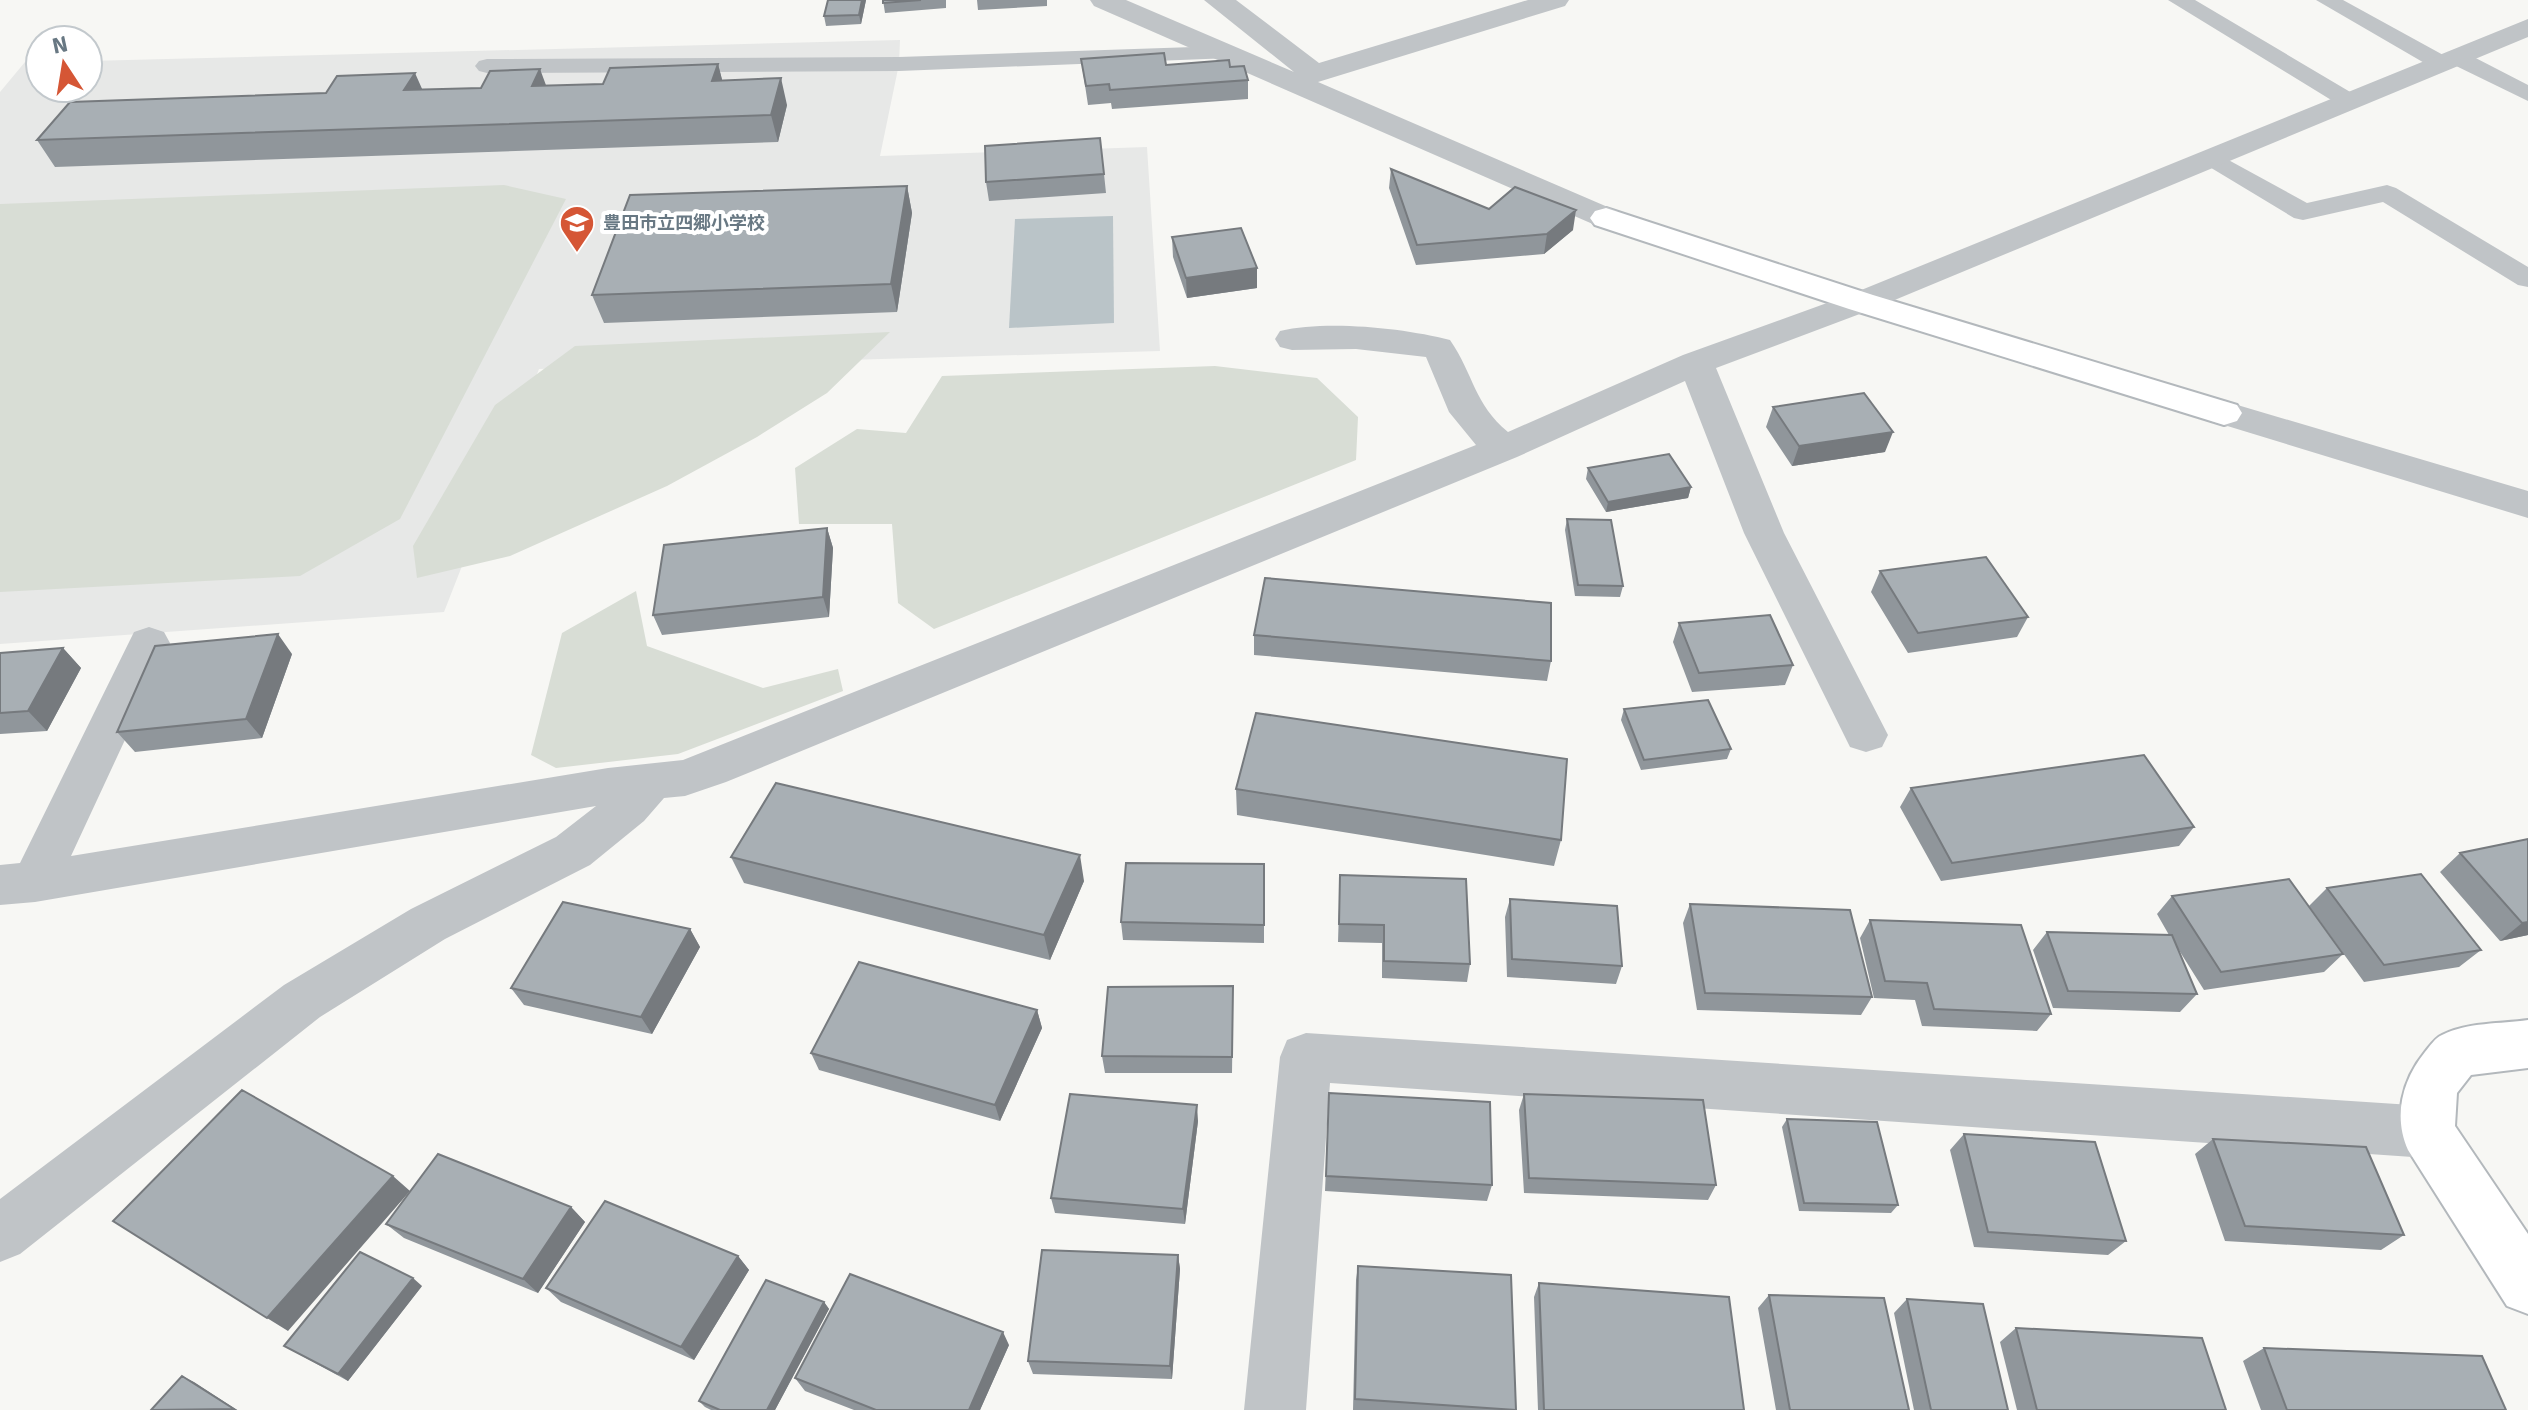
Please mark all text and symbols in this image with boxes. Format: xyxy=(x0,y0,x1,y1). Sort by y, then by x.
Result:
north arrow xyxy=(24,24,104,104)
text: N xyxy=(50,30,70,60)
school or university icon: 豊田市立四郷小学校 xyxy=(558,204,596,254)
place label: 豊田市立四郷小学校 xyxy=(603,212,765,234)

